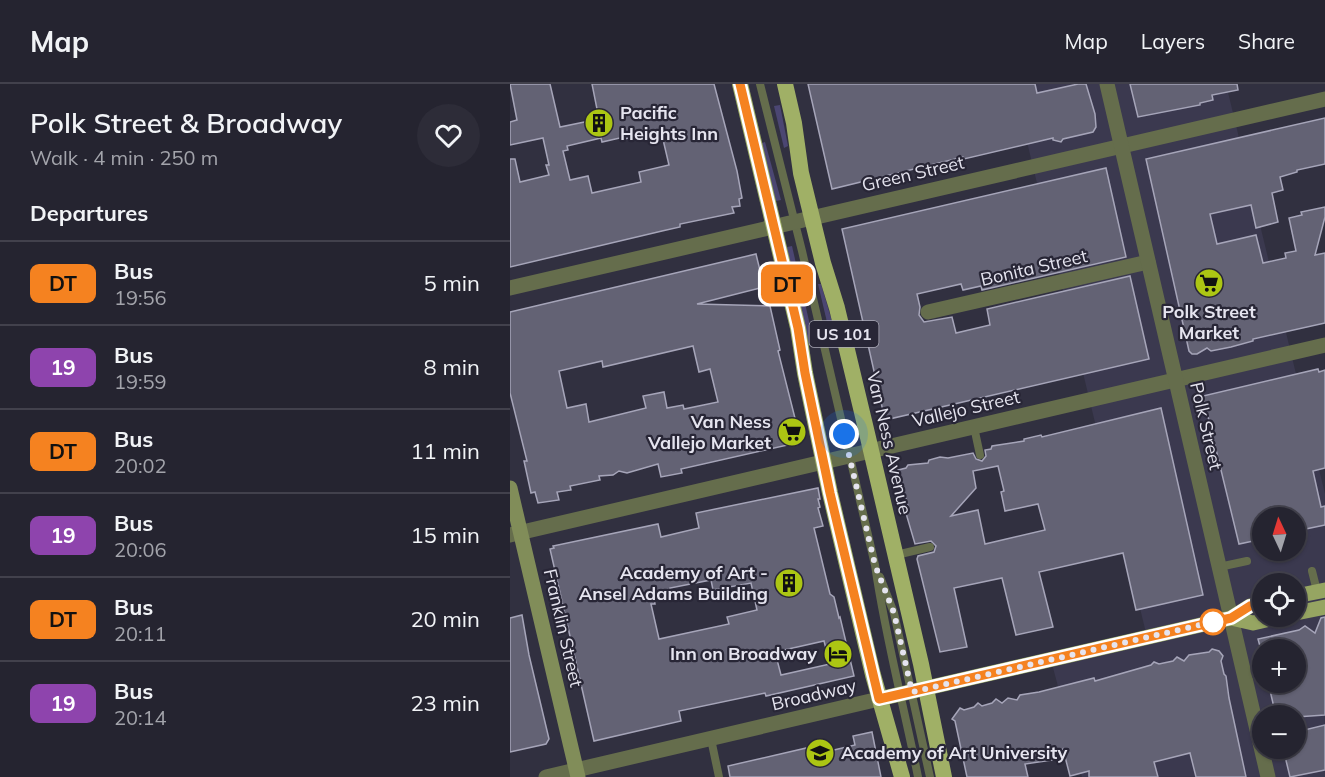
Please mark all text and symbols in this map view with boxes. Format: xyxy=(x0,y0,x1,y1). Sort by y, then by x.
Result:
text: Map xyxy=(30,24,89,59)
text: Map xyxy=(1065,28,1108,54)
text: Layers xyxy=(1141,28,1205,54)
text: Share xyxy=(1238,28,1295,54)
place label: Pacific Heights Inn xyxy=(620,101,718,145)
button: heart xyxy=(417,104,480,167)
text: Polk Street & Broadway xyxy=(30,105,342,140)
building icon: Pacific Heights Inn xyxy=(583,107,615,139)
text: Walk · 4 min · 250 m xyxy=(30,145,218,170)
street label: Green Street xyxy=(860,151,966,196)
text: Departures xyxy=(30,199,148,227)
street label: Bonita Street xyxy=(978,244,1090,291)
text: Bus xyxy=(114,257,153,285)
line badge: DT xyxy=(760,264,814,304)
supermarket icon: Polk Street Market xyxy=(1193,267,1225,299)
text: 5 min xyxy=(424,269,480,297)
text: DT xyxy=(49,270,77,296)
text: DT xyxy=(773,271,801,297)
text: 19:56 xyxy=(114,285,167,310)
place label: Polk Street Market xyxy=(1162,300,1256,344)
road number: US 101 xyxy=(810,321,878,347)
text: Bus xyxy=(114,341,153,369)
text: 8 min xyxy=(424,353,480,381)
text: 19 xyxy=(50,354,76,380)
text: 19:59 xyxy=(114,369,167,394)
street label: Van Ness Avenue xyxy=(862,369,917,517)
street label: Polk Street xyxy=(1185,380,1228,472)
street label: Vallejo Street xyxy=(910,385,1022,432)
place label: Van Ness Vallejo Market xyxy=(647,410,771,454)
supermarket icon: Van Ness Vallejo Market xyxy=(776,416,808,448)
your location xyxy=(829,419,859,449)
text: Bus xyxy=(114,425,153,453)
text: 11 min xyxy=(410,437,480,465)
text: DT xyxy=(49,438,77,464)
text: 20:02 xyxy=(114,453,167,478)
north arrow xyxy=(1252,507,1306,561)
map controls xyxy=(1252,507,1306,759)
text: Bus xyxy=(114,509,153,537)
text: 15 min xyxy=(410,521,480,549)
text: 19 xyxy=(50,522,76,548)
text: 20:06 xyxy=(114,537,167,562)
place label: Academy of Art - Ansel Adams Building xyxy=(579,561,768,605)
street label: Franklin Street xyxy=(539,567,588,689)
building icon: Academy of Art - Ansel Adams Building xyxy=(773,567,805,599)
button: locate xyxy=(1252,573,1306,627)
text: Bus xyxy=(114,593,153,621)
text: 20 min xyxy=(410,605,480,633)
text: DT xyxy=(49,606,77,632)
unlabelled marker xyxy=(1200,609,1226,635)
text: 20:11 xyxy=(114,621,167,646)
hotel icon: Inn on Broadway xyxy=(822,638,854,670)
button: + xyxy=(1252,639,1306,693)
place label: Inn on Broadway xyxy=(670,642,817,665)
street label: Broadway xyxy=(769,674,859,715)
text: Bus xyxy=(114,677,153,705)
text: 23 min xyxy=(410,689,480,717)
text: 19 xyxy=(50,690,76,716)
text: 20:14 xyxy=(114,705,167,730)
button: − xyxy=(1252,705,1306,759)
school or university icon: Academy of Art University xyxy=(804,737,836,769)
place label: Academy of Art University xyxy=(841,741,1067,764)

